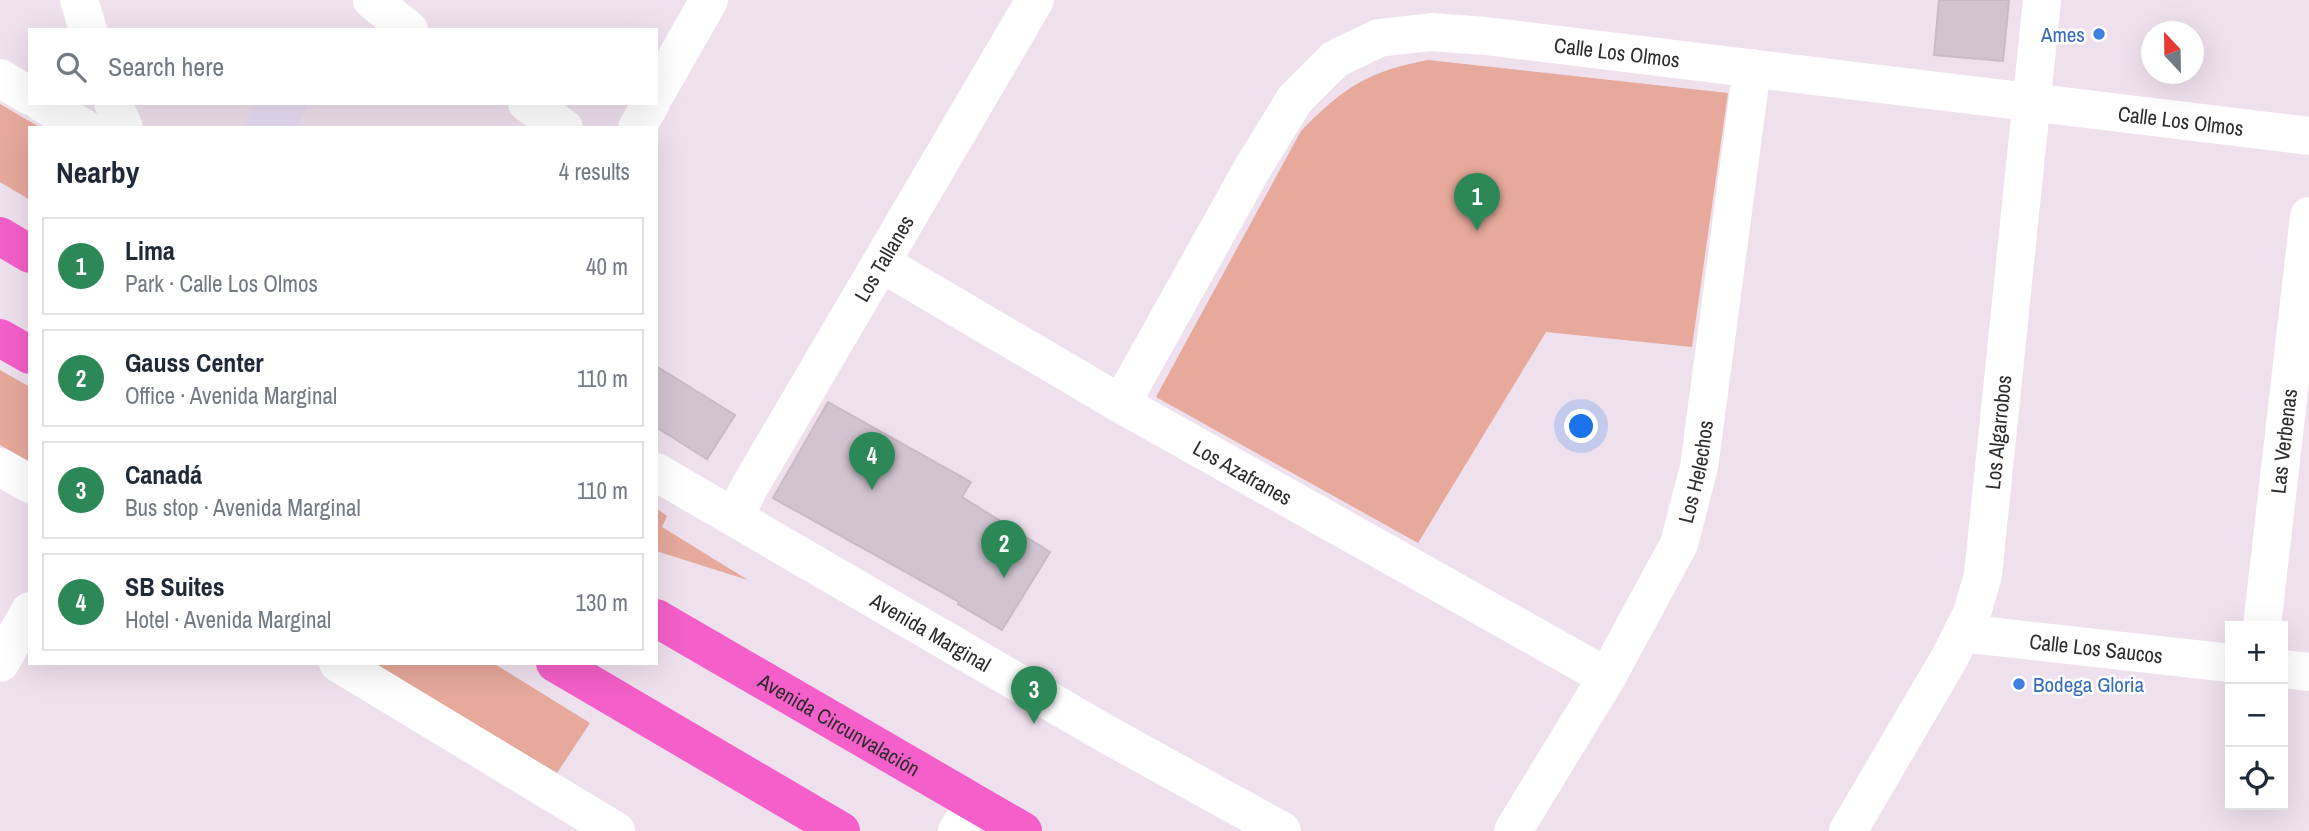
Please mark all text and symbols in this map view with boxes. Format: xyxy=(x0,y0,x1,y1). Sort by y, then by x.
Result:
place label: Ames xyxy=(2040,20,2085,49)
north arrow xyxy=(2141,21,2204,84)
marker: Ames xyxy=(2091,26,2107,42)
search box xyxy=(28,28,658,105)
street label: Calle Los Olmos xyxy=(1553,30,1682,74)
icon: search xyxy=(52,48,90,86)
text: Search here xyxy=(108,49,224,84)
street label: Calle Los Olmos xyxy=(2116,98,2245,142)
text: Nearby xyxy=(56,152,139,192)
text: 4 results xyxy=(559,156,630,187)
pin: 1 xyxy=(1454,173,1500,231)
street label: Los Tallanes xyxy=(847,210,920,307)
text: Lima xyxy=(125,233,175,268)
text: 1 xyxy=(76,251,86,282)
text: 40 m xyxy=(586,251,628,282)
text: Park · Calle Los Olmos xyxy=(125,268,318,299)
text: Gauss Center xyxy=(125,345,264,380)
text: 2 xyxy=(76,363,86,394)
text: 110 m xyxy=(577,363,628,394)
street label: Los Algarrobos xyxy=(1977,374,2018,491)
text: Office · Avenida Marginal xyxy=(125,380,337,411)
street label: Las Verbenas xyxy=(2263,387,2304,495)
your location xyxy=(1564,409,1598,443)
street label: Los Helechos xyxy=(1671,419,1720,526)
pin: 4 xyxy=(849,432,895,490)
street label: Los Azafranes xyxy=(1188,433,1297,512)
text: Canadá xyxy=(125,457,202,492)
text: 3 xyxy=(76,475,86,506)
text: 110 m xyxy=(577,475,628,506)
text: Bus stop · Avenida Marginal xyxy=(125,492,361,523)
pin: 2 xyxy=(981,520,1027,578)
text: SB Suites xyxy=(125,569,225,604)
street label: Avenida Marginal xyxy=(864,585,996,678)
text: 4 xyxy=(76,587,86,618)
text: 130 m xyxy=(576,587,628,618)
text: Hotel · Avenida Marginal xyxy=(125,604,331,635)
map controls xyxy=(2225,621,2288,810)
button: + xyxy=(2225,621,2288,684)
street label: Calle Los Saucos xyxy=(2028,626,2164,670)
street label: Avenida Circunvalación xyxy=(752,666,926,783)
pin: 3 xyxy=(1011,666,1057,724)
place label: Bodega Gloria xyxy=(2033,670,2144,699)
marker: Bodega Gloria xyxy=(2011,676,2027,692)
button: − xyxy=(2225,684,2288,747)
button: locate xyxy=(2225,747,2288,810)

